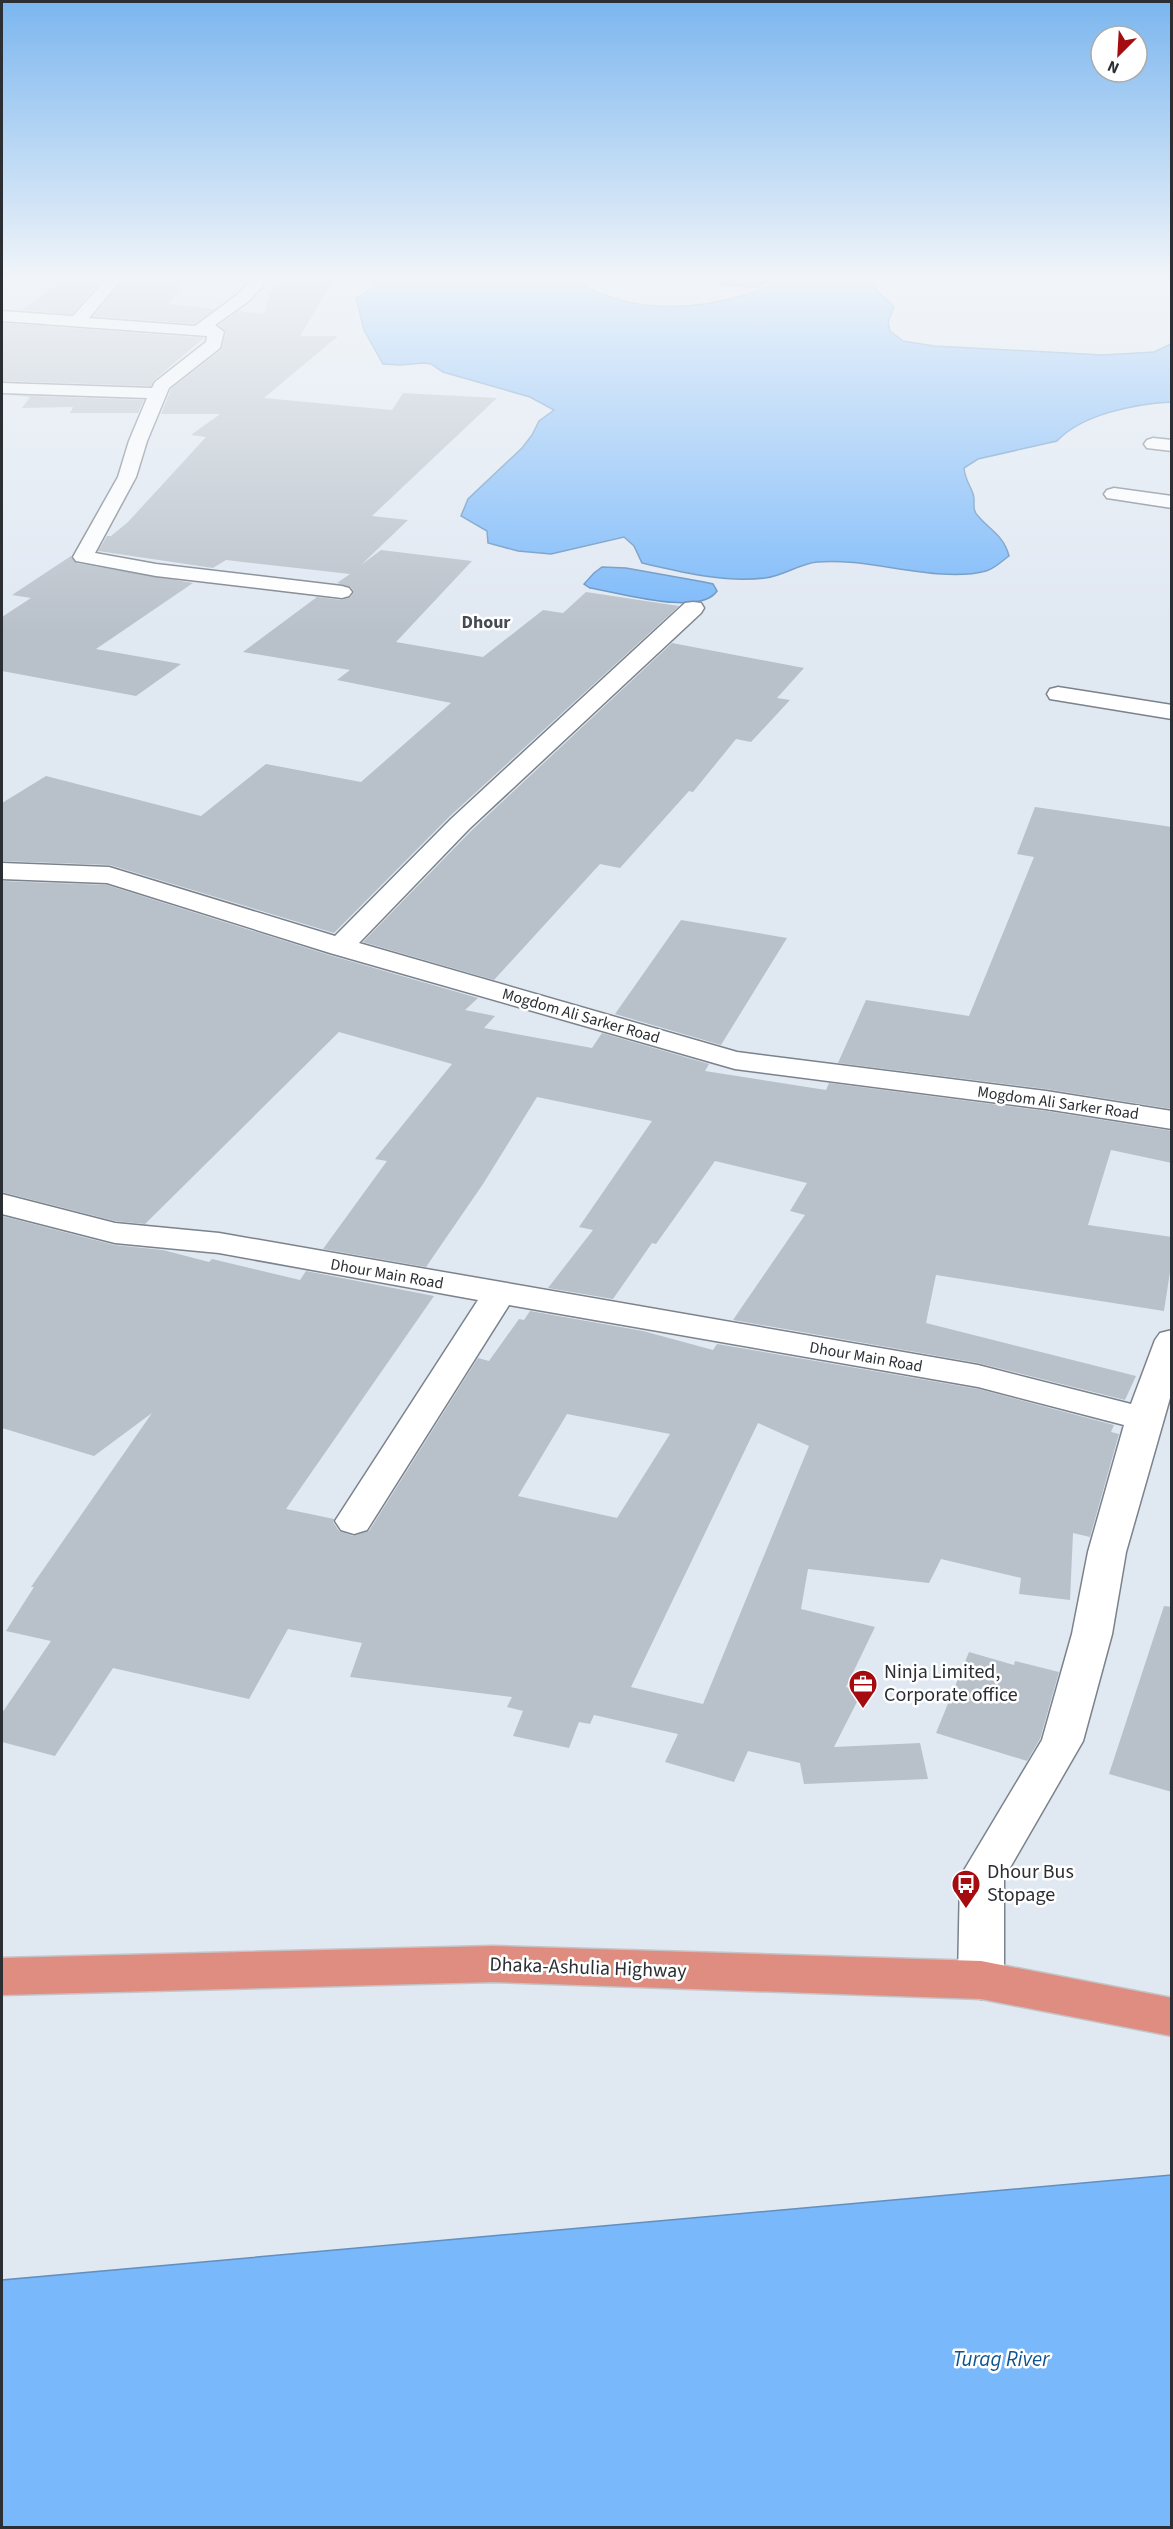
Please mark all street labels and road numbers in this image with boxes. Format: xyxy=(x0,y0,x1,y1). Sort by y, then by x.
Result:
street label: Mogdom Ali Sarker Road xyxy=(500,983,662,1049)
street label: Mogdom Ali Sarker Road xyxy=(976,1081,1140,1125)
street label: Dhour Main Road xyxy=(329,1253,445,1295)
street label: Dhour Main Road xyxy=(808,1336,924,1378)
street label: Dhaka-Ashulia Highway xyxy=(489,1951,688,1985)

